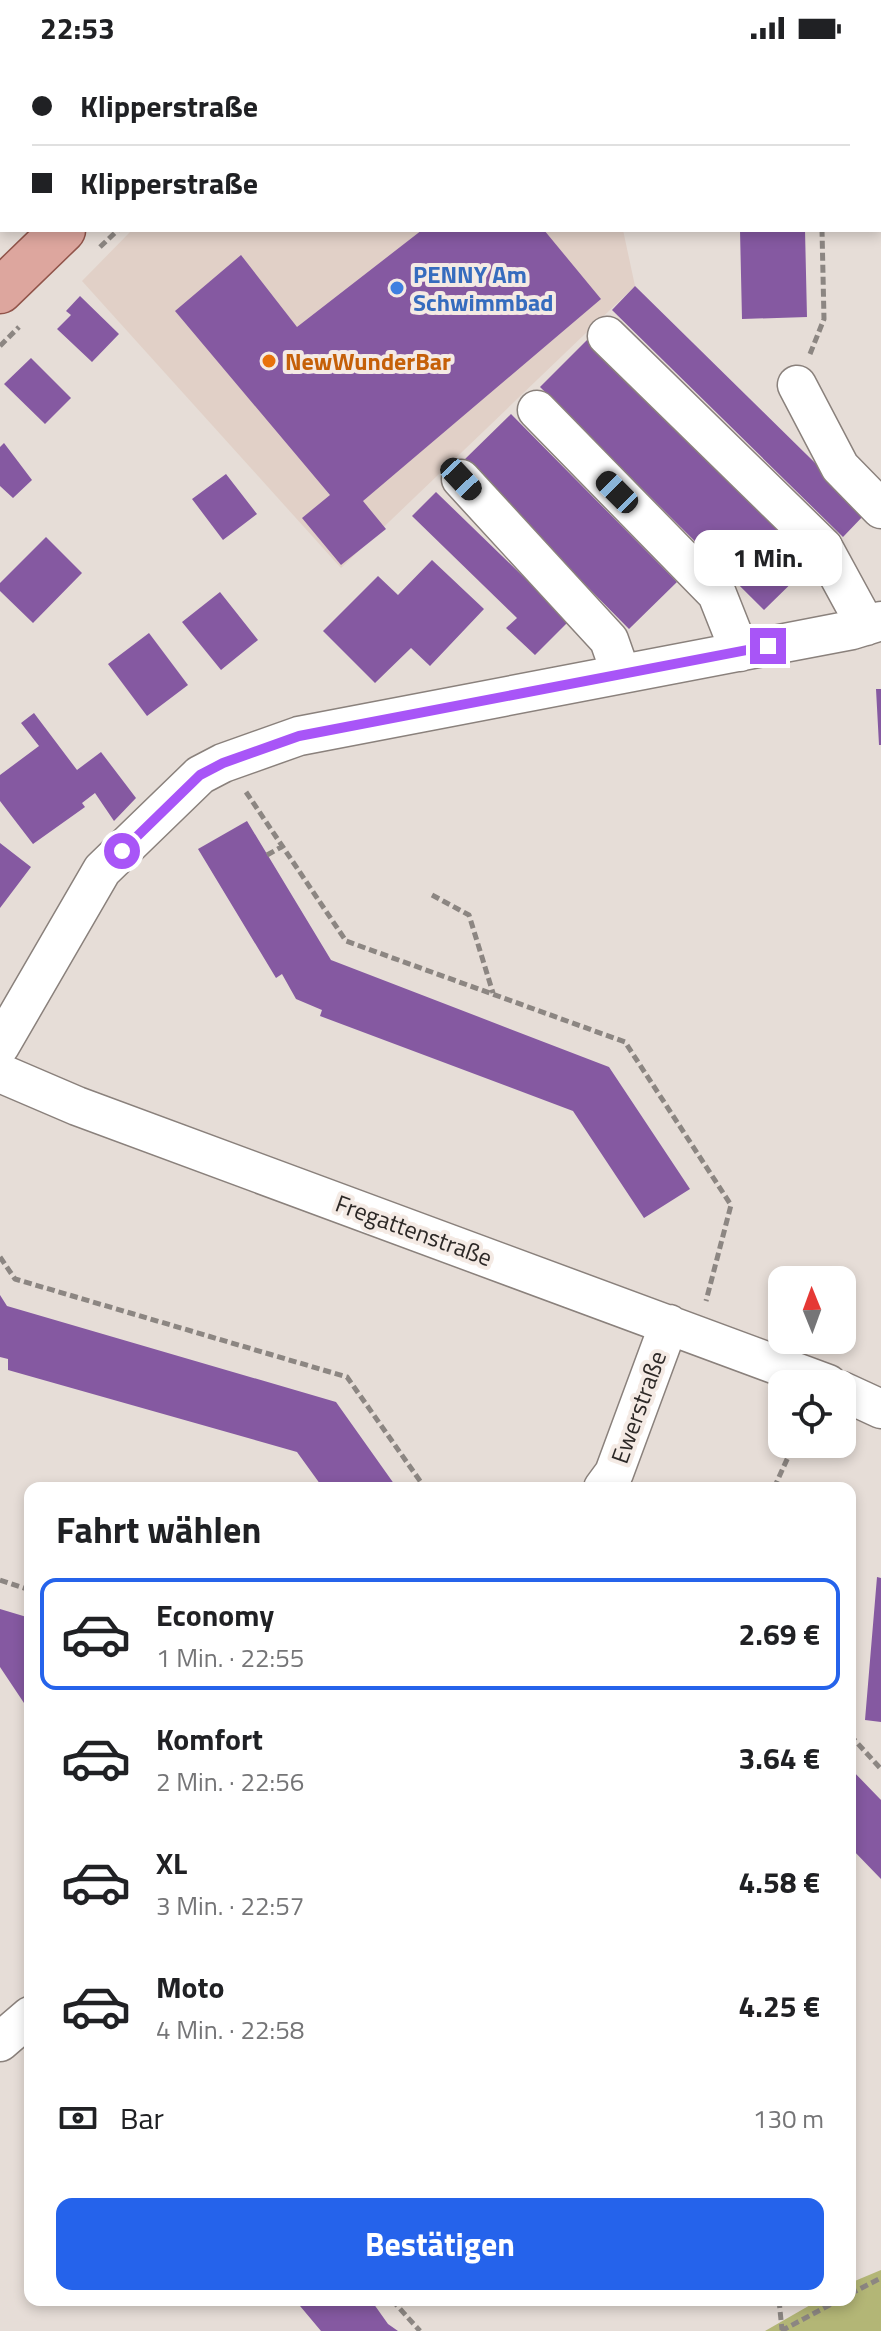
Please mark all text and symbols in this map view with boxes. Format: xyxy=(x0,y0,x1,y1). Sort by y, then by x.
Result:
text: 22:53 xyxy=(40,5,115,51)
text: Klipperstraße xyxy=(80,83,258,129)
text: Klipperstraße xyxy=(80,160,258,206)
place label: PENNY Am Schwimmbad xyxy=(413,256,553,320)
marker: PENNY Am Schwimmbad xyxy=(388,279,406,297)
place label: NewWunderBar xyxy=(285,343,451,379)
marker: NewWunderBar xyxy=(260,352,278,370)
car xyxy=(436,453,486,505)
car xyxy=(592,467,642,517)
callout: 1 Min. xyxy=(694,530,842,586)
text: 1 Min. xyxy=(733,538,803,577)
route end xyxy=(750,628,786,664)
route start xyxy=(104,833,140,869)
street label: Fregattenstraße xyxy=(331,1185,497,1275)
north arrow xyxy=(768,1266,856,1354)
map controls xyxy=(768,1266,856,1458)
street label: Ewerstraße xyxy=(601,1346,675,1468)
button: locate xyxy=(768,1370,856,1458)
text: Fahrt wählen xyxy=(56,1502,261,1557)
text: Economy xyxy=(156,1592,274,1638)
icon: car xyxy=(60,1598,132,1670)
text: 2.69 € xyxy=(739,1611,820,1657)
text: 1 Min. · 22:55 xyxy=(156,1638,304,1677)
text: Komfort xyxy=(156,1716,263,1762)
icon: car xyxy=(60,1722,132,1794)
text: 3.64 € xyxy=(739,1735,820,1781)
text: 2 Min. · 22:56 xyxy=(156,1762,304,1801)
text: XL xyxy=(156,1840,187,1886)
icon: car xyxy=(60,1846,132,1918)
text: 4.58 € xyxy=(739,1859,820,1905)
text: 3 Min. · 22:57 xyxy=(156,1886,304,1925)
text: Moto xyxy=(156,1964,224,2010)
icon: car xyxy=(60,1970,132,2042)
text: 4.25 € xyxy=(739,1983,820,2029)
text: 4 Min. · 22:58 xyxy=(156,2010,304,2049)
text: Bar xyxy=(120,2095,164,2141)
icon: cash xyxy=(56,2096,100,2140)
text: 130 m xyxy=(753,2099,824,2138)
button: Bestätigen xyxy=(56,2198,824,2290)

